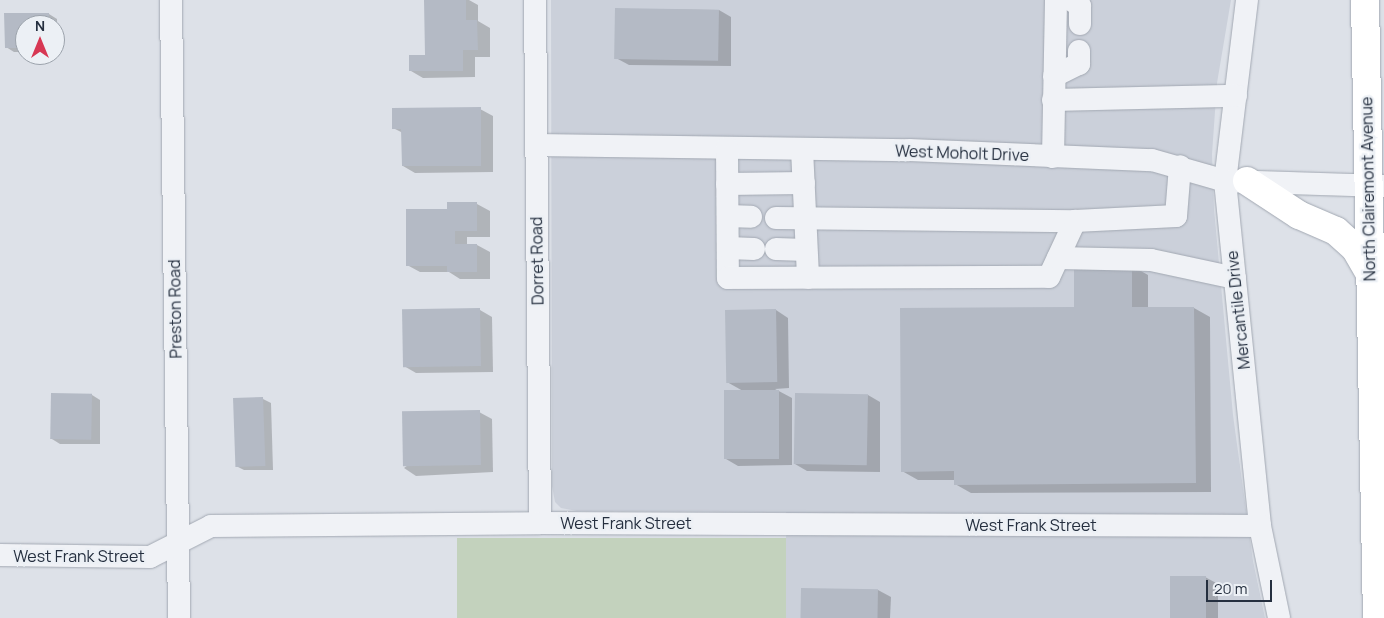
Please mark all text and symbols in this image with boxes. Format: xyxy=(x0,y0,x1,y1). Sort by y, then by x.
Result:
north arrow xyxy=(15,15,65,65)
text: N xyxy=(35,16,45,35)
street label: North Clairemont Avenue xyxy=(1357,97,1379,281)
street label: West Moholt Drive xyxy=(895,141,1029,165)
street label: Dorret Road xyxy=(527,217,547,305)
street label: Mercantile Drive xyxy=(1222,250,1254,370)
street label: Preston Road xyxy=(165,259,185,359)
street label: West Frank Street xyxy=(560,513,692,533)
street label: West Frank Street xyxy=(965,515,1097,535)
street label: West Frank Street xyxy=(13,546,145,566)
scale bar xyxy=(1209,570,1275,602)
text: 20 m xyxy=(1214,578,1247,599)

